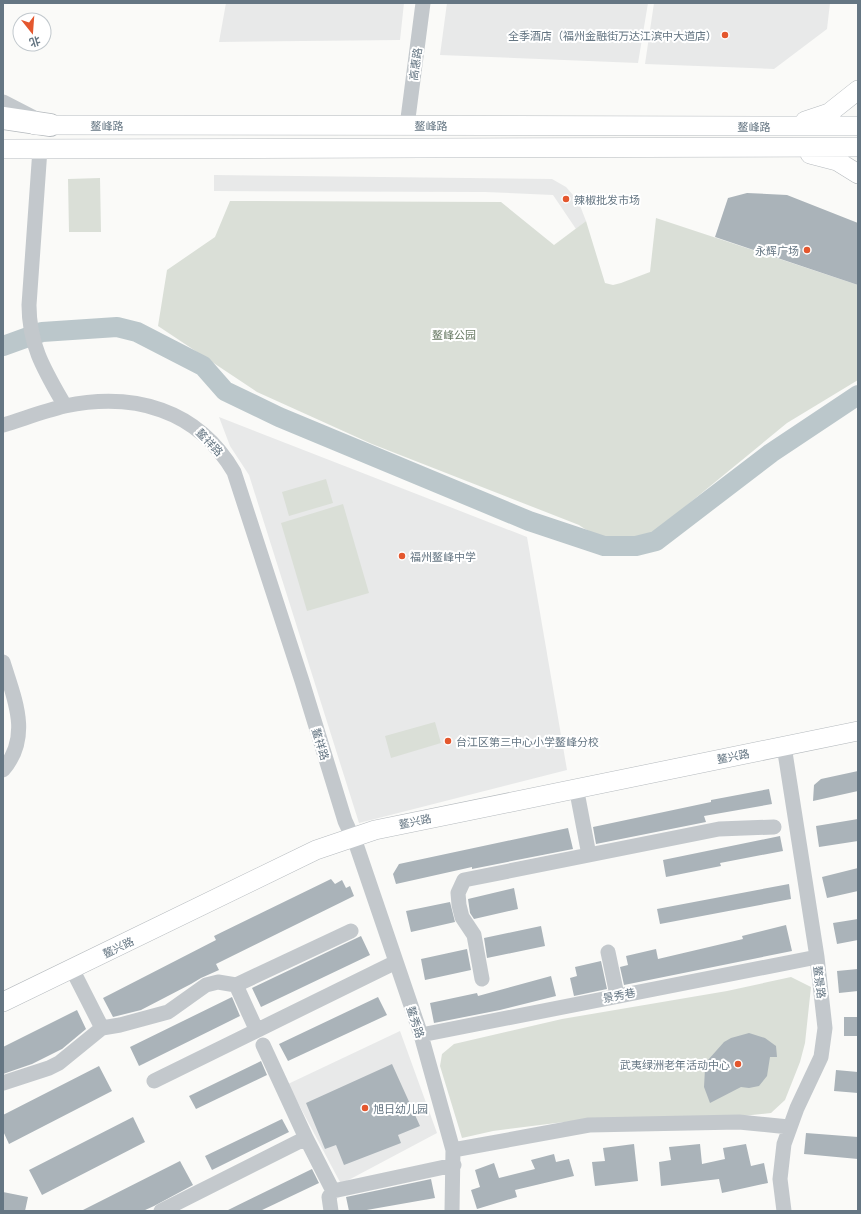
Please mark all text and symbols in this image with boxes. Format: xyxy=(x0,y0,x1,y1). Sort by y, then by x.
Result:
north arrow xyxy=(12,12,52,52)
place label: 全季酒店（福州金融街万达江滨中大道店） xyxy=(508,29,717,42)
marker: 全季酒店（福州金融街万达江滨中大道店） xyxy=(720,30,730,40)
text: 北 xyxy=(28,34,42,50)
street label: 高惠路 xyxy=(406,47,424,81)
street label: 鳌峰路 xyxy=(91,119,124,132)
street label: 鳌峰路 xyxy=(415,119,448,132)
street label: 鳌峰路 xyxy=(738,120,771,133)
place label: 辣椒批发市场 xyxy=(574,193,640,206)
marker: 辣椒批发市场 xyxy=(561,194,571,204)
place label: 永辉广场 xyxy=(755,244,799,257)
marker: 永辉广场 xyxy=(802,245,812,255)
park label: 鳌峰公园 xyxy=(432,328,476,341)
street label: 鳌祥路 xyxy=(194,426,226,458)
place label: 福州鳌峰中学 xyxy=(410,550,476,563)
marker: 福州鳌峰中学 xyxy=(397,551,407,561)
street label: 鳌祥路 xyxy=(310,726,332,762)
place label: 台江区第三中心小学鳌峰分校 xyxy=(456,735,599,748)
marker: 台江区第三中心小学鳌峰分校 xyxy=(443,736,453,746)
street label: 鳌兴路 xyxy=(716,746,750,766)
street label: 鳌兴路 xyxy=(398,811,432,831)
street label: 鳌兴路 xyxy=(100,934,136,960)
street label: 鳌景路 xyxy=(812,965,828,999)
street label: 景秀巷 xyxy=(602,985,636,1005)
street label: 鳌秀路 xyxy=(405,1004,427,1040)
place label: 武夷绿洲老年活动中心 xyxy=(620,1058,730,1071)
marker: 武夷绿洲老年活动中心 xyxy=(733,1059,743,1069)
place label: 旭日幼儿园 xyxy=(373,1102,428,1115)
marker: 旭日幼儿园 xyxy=(360,1103,370,1113)

